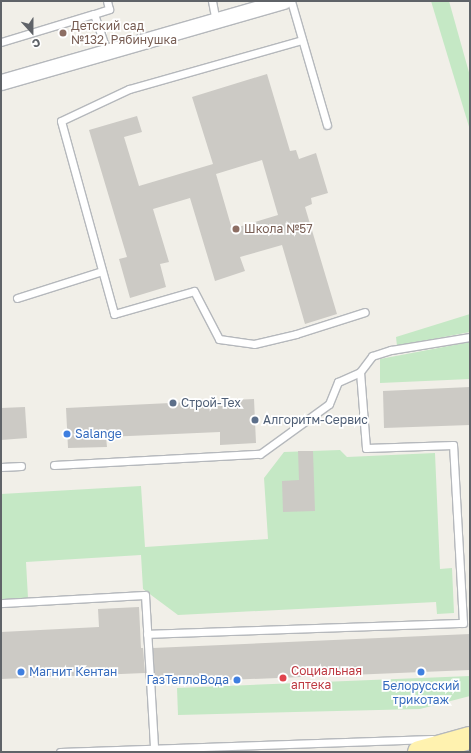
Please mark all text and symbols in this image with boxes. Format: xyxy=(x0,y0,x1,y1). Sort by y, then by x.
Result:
north arrow xyxy=(12,12,52,52)
place label: Детский сад №132, Рябинушка xyxy=(71,19,177,47)
marker: Детский сад №132, Рябинушка xyxy=(58,28,68,38)
text: С xyxy=(31,36,42,51)
place label: Школа №57 xyxy=(244,222,313,236)
marker: Школа №57 xyxy=(231,224,241,234)
place label: Строй-Тех xyxy=(181,396,241,410)
marker: Строй-Тех xyxy=(168,398,178,408)
place label: Алгоритм-Сервис xyxy=(263,413,368,427)
marker: Алгоритм-Сервис xyxy=(250,415,260,425)
place label: Salange xyxy=(75,427,122,441)
marker: Salange xyxy=(62,429,72,439)
place label: Социальная аптека xyxy=(291,664,362,692)
place label: Магнит Кентан xyxy=(29,665,117,679)
marker: Магнит Кентан xyxy=(16,667,26,677)
marker: Белорусский трикотаж xyxy=(416,667,426,677)
place label: ГазТеплоВода xyxy=(146,673,229,687)
marker: Социальная аптека xyxy=(278,673,288,683)
marker: ГазТеплоВода xyxy=(232,675,242,685)
place label: Белорусский трикотаж xyxy=(382,679,460,707)

